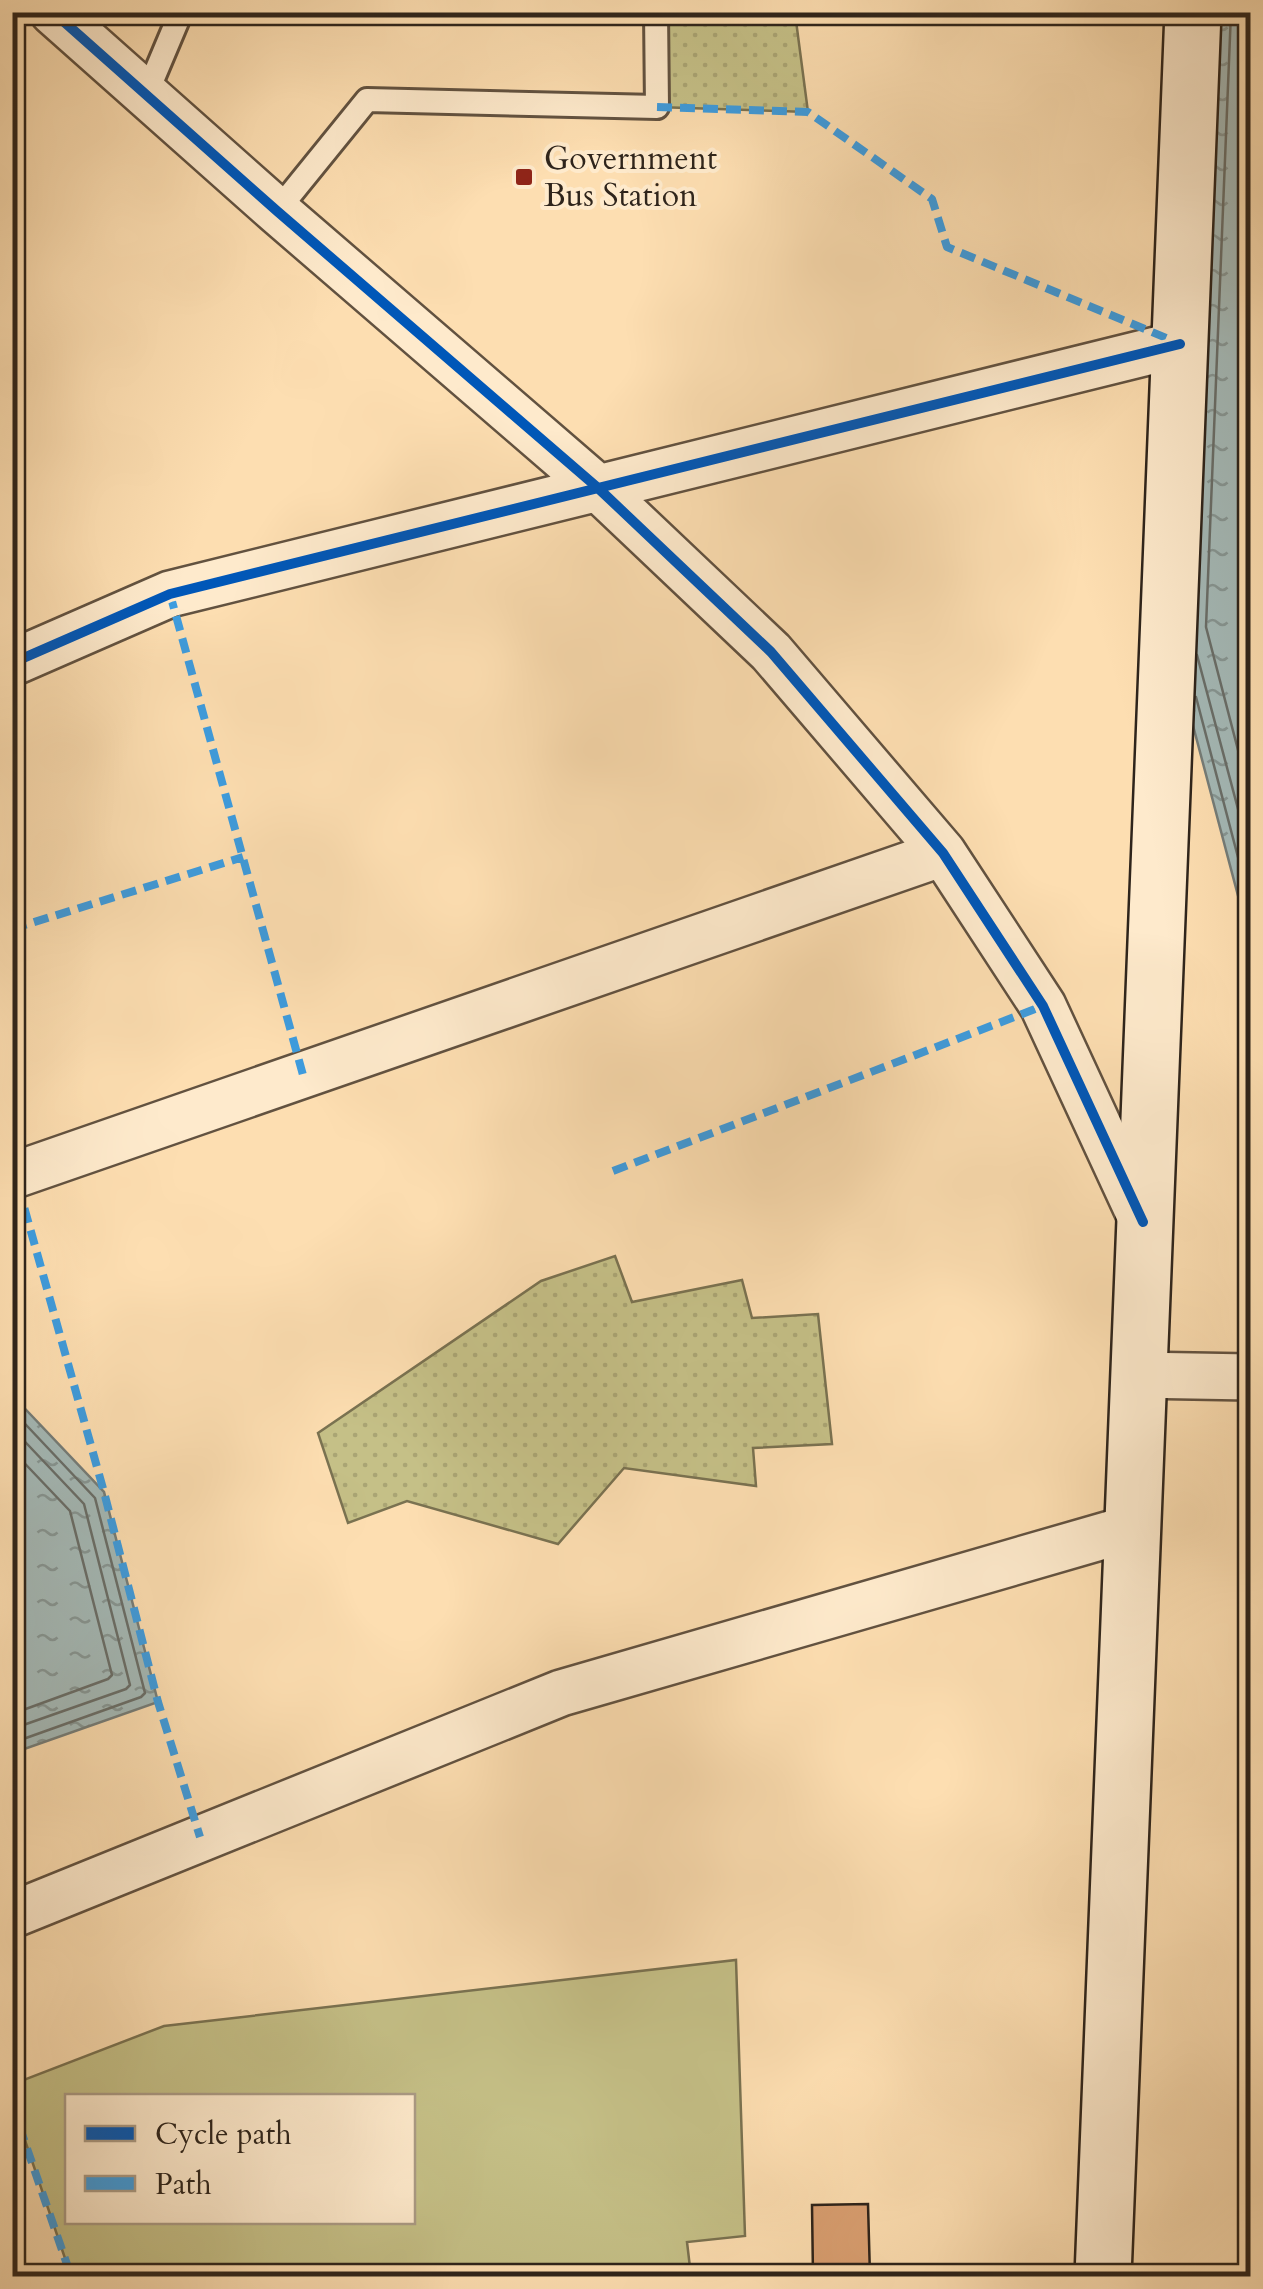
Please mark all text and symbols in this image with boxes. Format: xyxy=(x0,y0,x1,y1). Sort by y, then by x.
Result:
place label: Government Bus Station xyxy=(544,137,717,218)
marker: Government Bus Station xyxy=(513,166,535,188)
legend xyxy=(65,2094,415,2224)
text: Cycle path xyxy=(155,2114,292,2155)
text: Path xyxy=(155,2164,212,2205)

